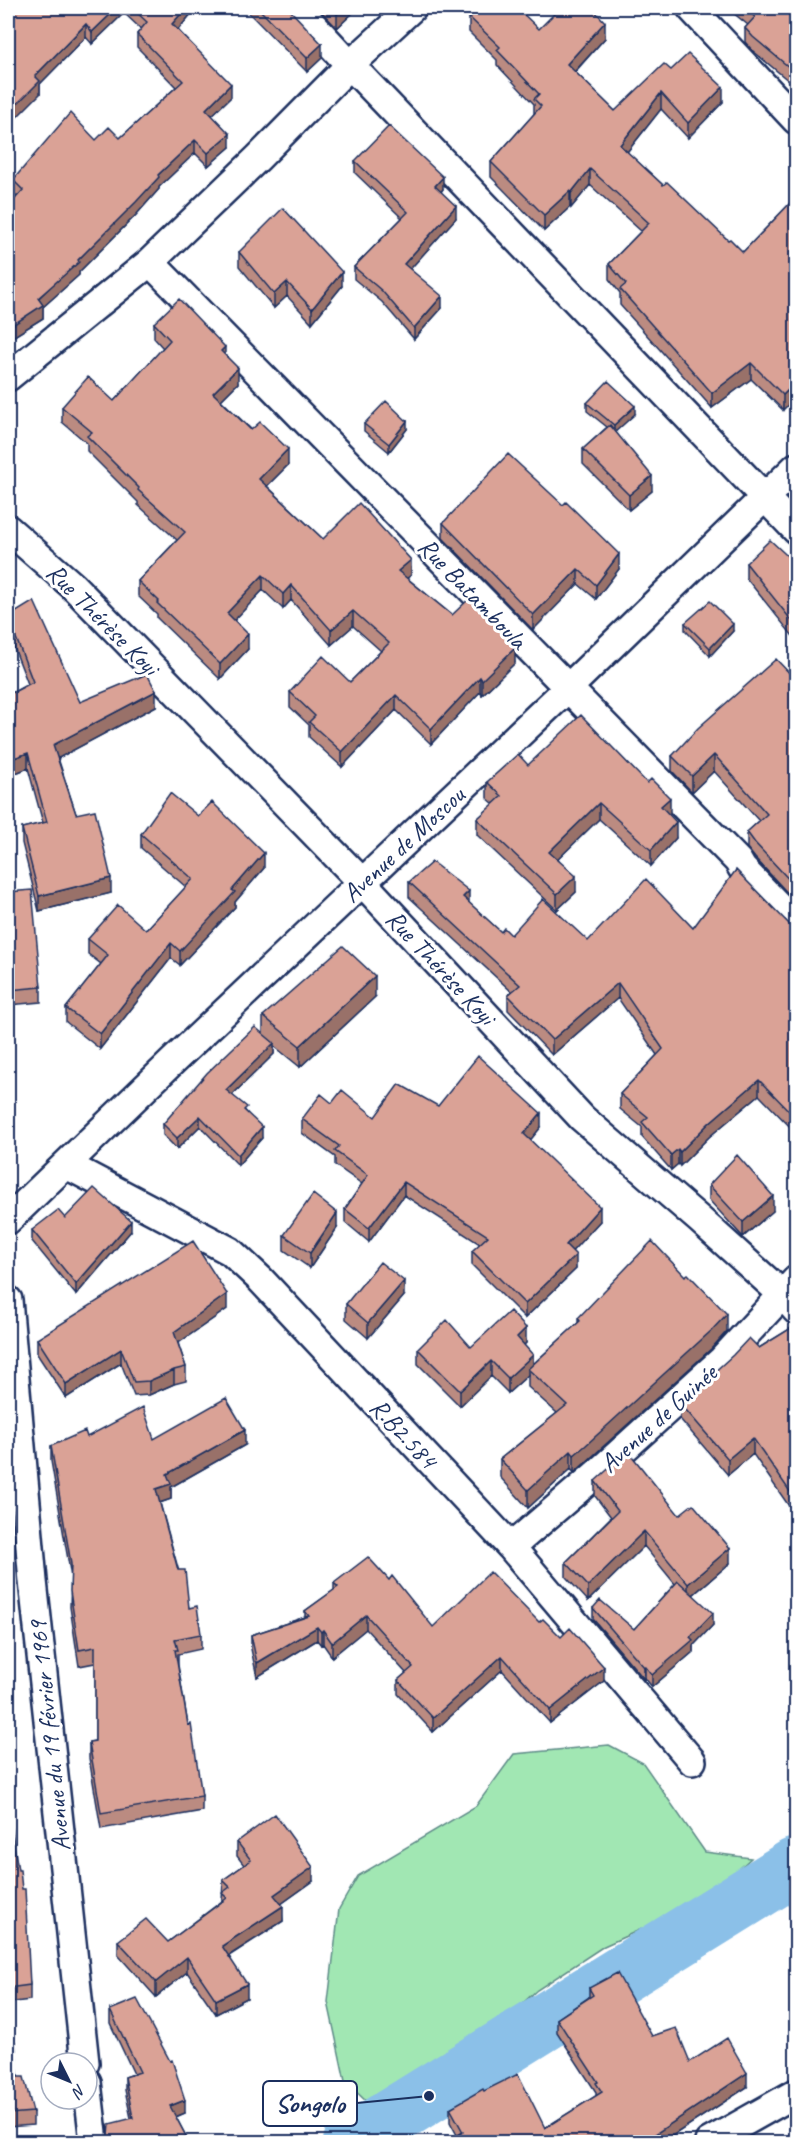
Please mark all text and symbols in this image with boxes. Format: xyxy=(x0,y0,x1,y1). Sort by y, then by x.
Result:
street label: Rue Batamboula xyxy=(411,530,535,658)
street label: Rue Thérèse Koyi xyxy=(39,556,168,685)
street label: Avenue de Moscou xyxy=(335,778,473,910)
street label: Rue Thérèse Koyi xyxy=(379,903,505,1034)
street label: Avenue de Guinée xyxy=(593,1355,726,1480)
street label: R.B2.584 xyxy=(363,1391,446,1477)
street label: Avenue du 19 février 1969 xyxy=(21,1617,78,1853)
north arrow xyxy=(39,2051,99,2111)
text: N xyxy=(66,2080,90,2103)
callout: Songolo xyxy=(263,2081,357,2126)
text: Songolo xyxy=(275,2086,347,2120)

